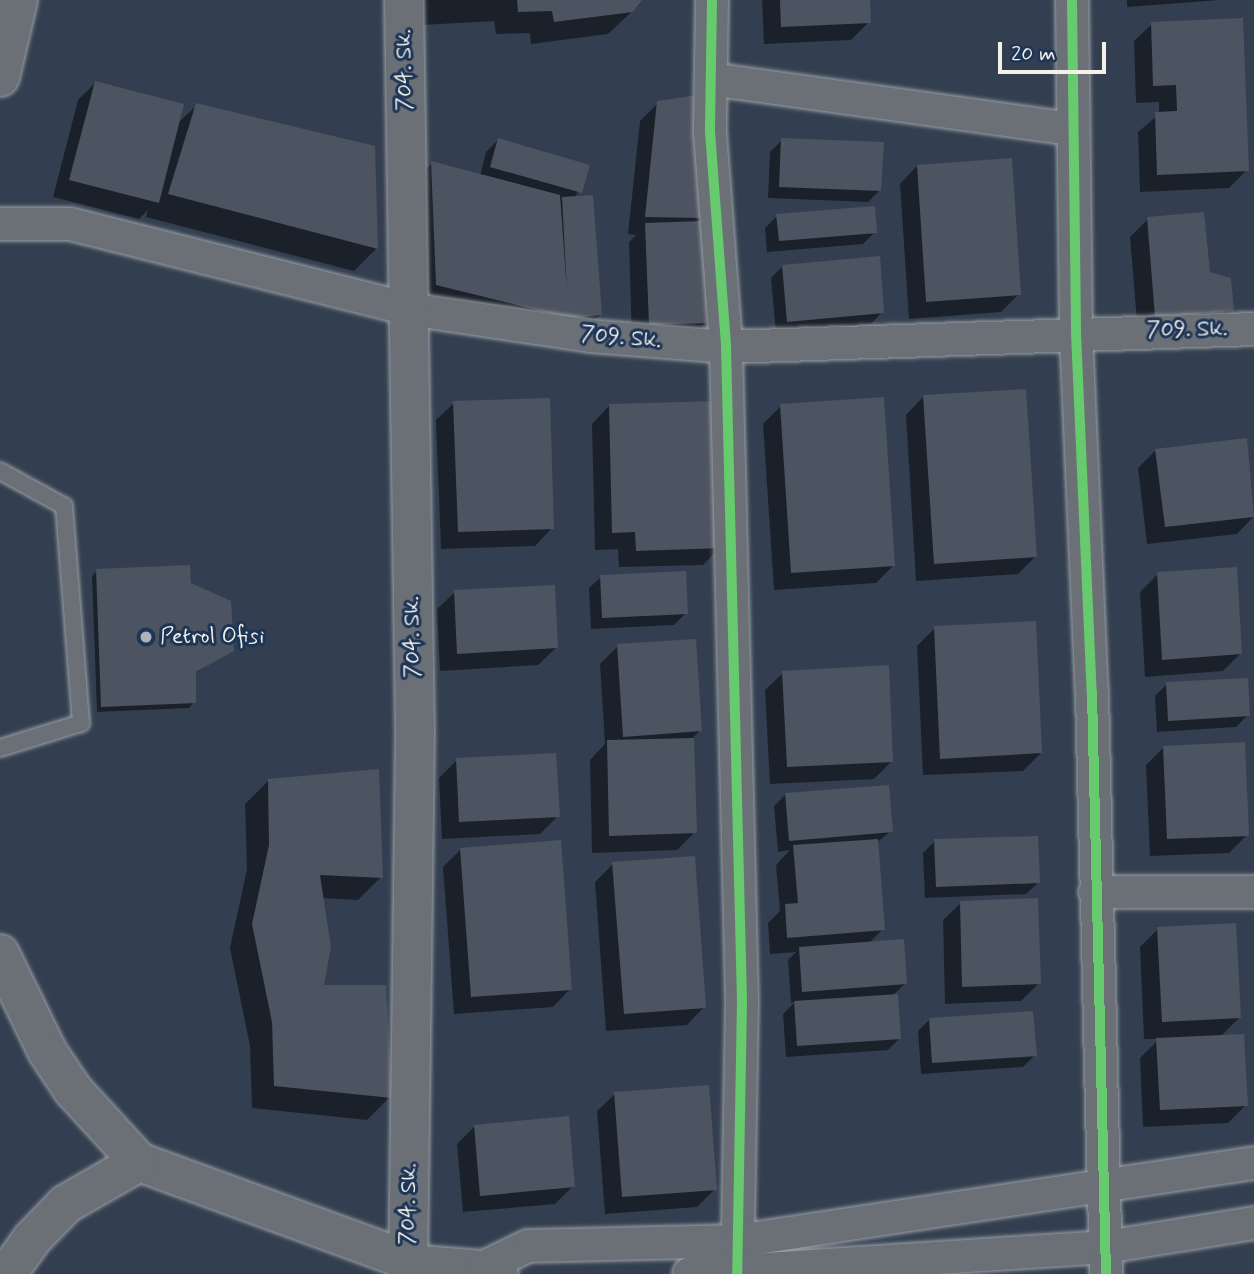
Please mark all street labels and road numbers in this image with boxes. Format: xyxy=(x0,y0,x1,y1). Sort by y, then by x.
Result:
street label: 704. Sk. xyxy=(390,29,420,111)
street label: 709. Sk. xyxy=(1146,315,1228,345)
street label: 709. Sk. xyxy=(580,321,662,355)
street label: 704. Sk. xyxy=(398,596,428,678)
street label: 704. Sk. xyxy=(394,1163,424,1245)

